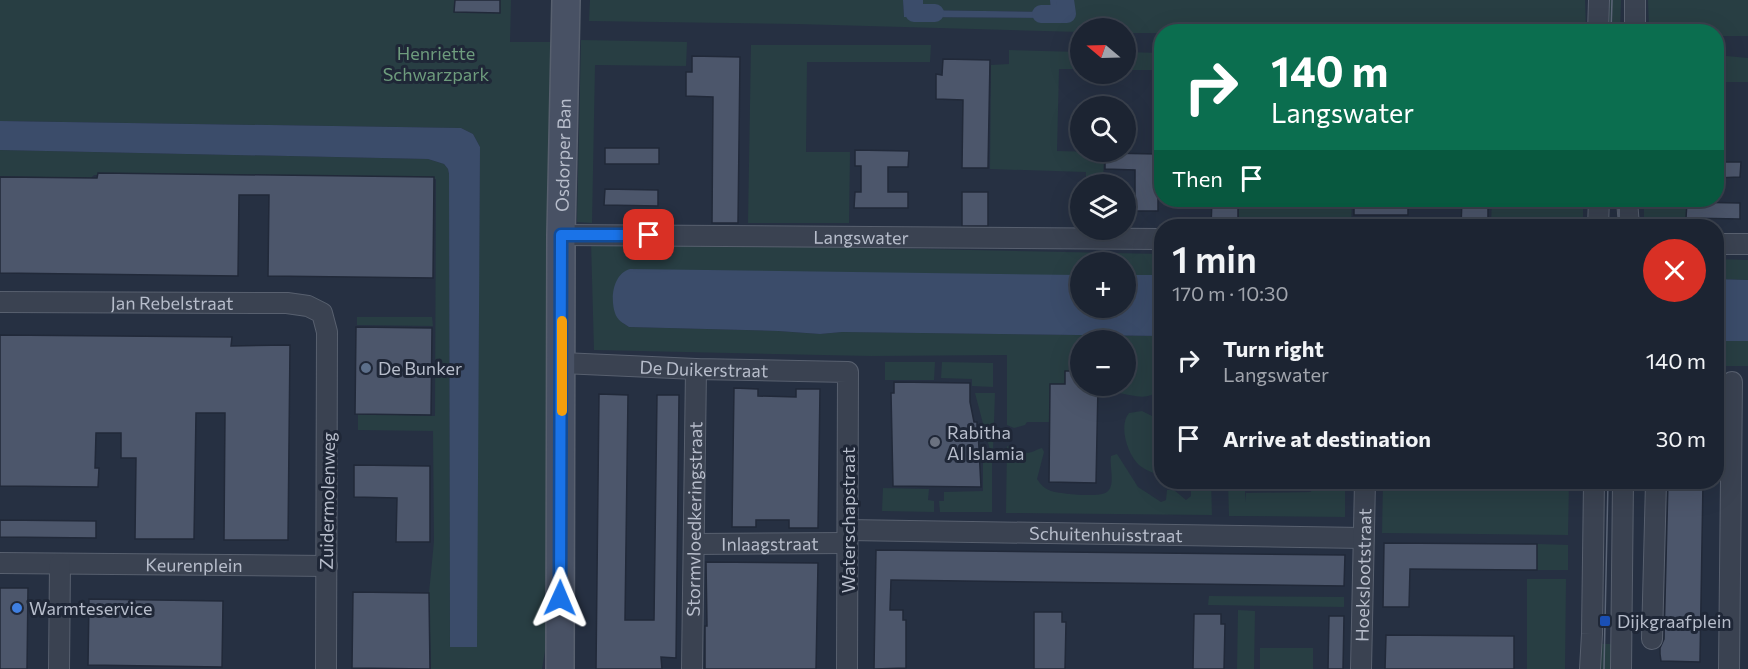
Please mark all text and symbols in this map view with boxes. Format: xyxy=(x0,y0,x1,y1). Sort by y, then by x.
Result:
north arrow xyxy=(1070,18,1136,84)
map controls xyxy=(1070,18,1136,396)
park label: Henriette Schwarzpark xyxy=(383,42,489,85)
text: 140 m xyxy=(1271,44,1388,96)
icon: right xyxy=(1172,48,1250,126)
button: search xyxy=(1070,96,1136,162)
text: Langswater xyxy=(1271,96,1414,129)
street label: Osdorper Ban xyxy=(550,98,575,212)
icon: arrive xyxy=(1235,162,1268,195)
text: Then xyxy=(1172,165,1223,192)
button: layers xyxy=(1070,174,1136,240)
pin xyxy=(623,209,674,260)
icon: arrive xyxy=(632,218,665,251)
street label: Langswater xyxy=(813,226,909,248)
text: 1 min xyxy=(1172,236,1257,280)
button: close xyxy=(1643,239,1706,302)
button: + xyxy=(1070,252,1136,318)
text: 170 m · 10:30 xyxy=(1172,281,1289,305)
street label: Jan Rebelstraat xyxy=(110,291,234,314)
button: − xyxy=(1070,330,1136,396)
text: Turn right xyxy=(1223,335,1324,362)
icon: right xyxy=(1172,344,1205,377)
text: 140 m xyxy=(1646,347,1706,374)
street label: De Duikerstraat xyxy=(639,355,768,381)
place label: De Bunker xyxy=(378,357,462,379)
marker: De Bunker xyxy=(359,361,373,375)
text: Langswater xyxy=(1223,362,1329,386)
street label: Stormvloedkeringstraat xyxy=(682,421,706,617)
place label: Rabitha Al Islamia xyxy=(947,421,1024,464)
icon: arrive xyxy=(1172,422,1205,455)
text: Arrive at destination xyxy=(1223,425,1431,452)
text: 30 m xyxy=(1656,425,1706,452)
street label: Zuidermolenweg xyxy=(315,432,339,570)
marker: Rabitha Al Islamia xyxy=(928,435,942,449)
street label: Waterschapstraat xyxy=(837,447,859,593)
street label: Hoekslootstraat xyxy=(1351,508,1375,642)
street label: Schuitenhuisstraat xyxy=(1029,522,1183,546)
street label: Inlaagstraat xyxy=(721,532,819,555)
street label: Keurenplein xyxy=(145,553,243,576)
position arrow xyxy=(528,566,592,630)
place label: Warmteservice xyxy=(29,597,153,619)
marker: Warmteservice xyxy=(10,601,24,615)
place label: Dijkgraafplein xyxy=(1617,610,1732,632)
marker: Dijkgraafplein xyxy=(1598,614,1612,628)

